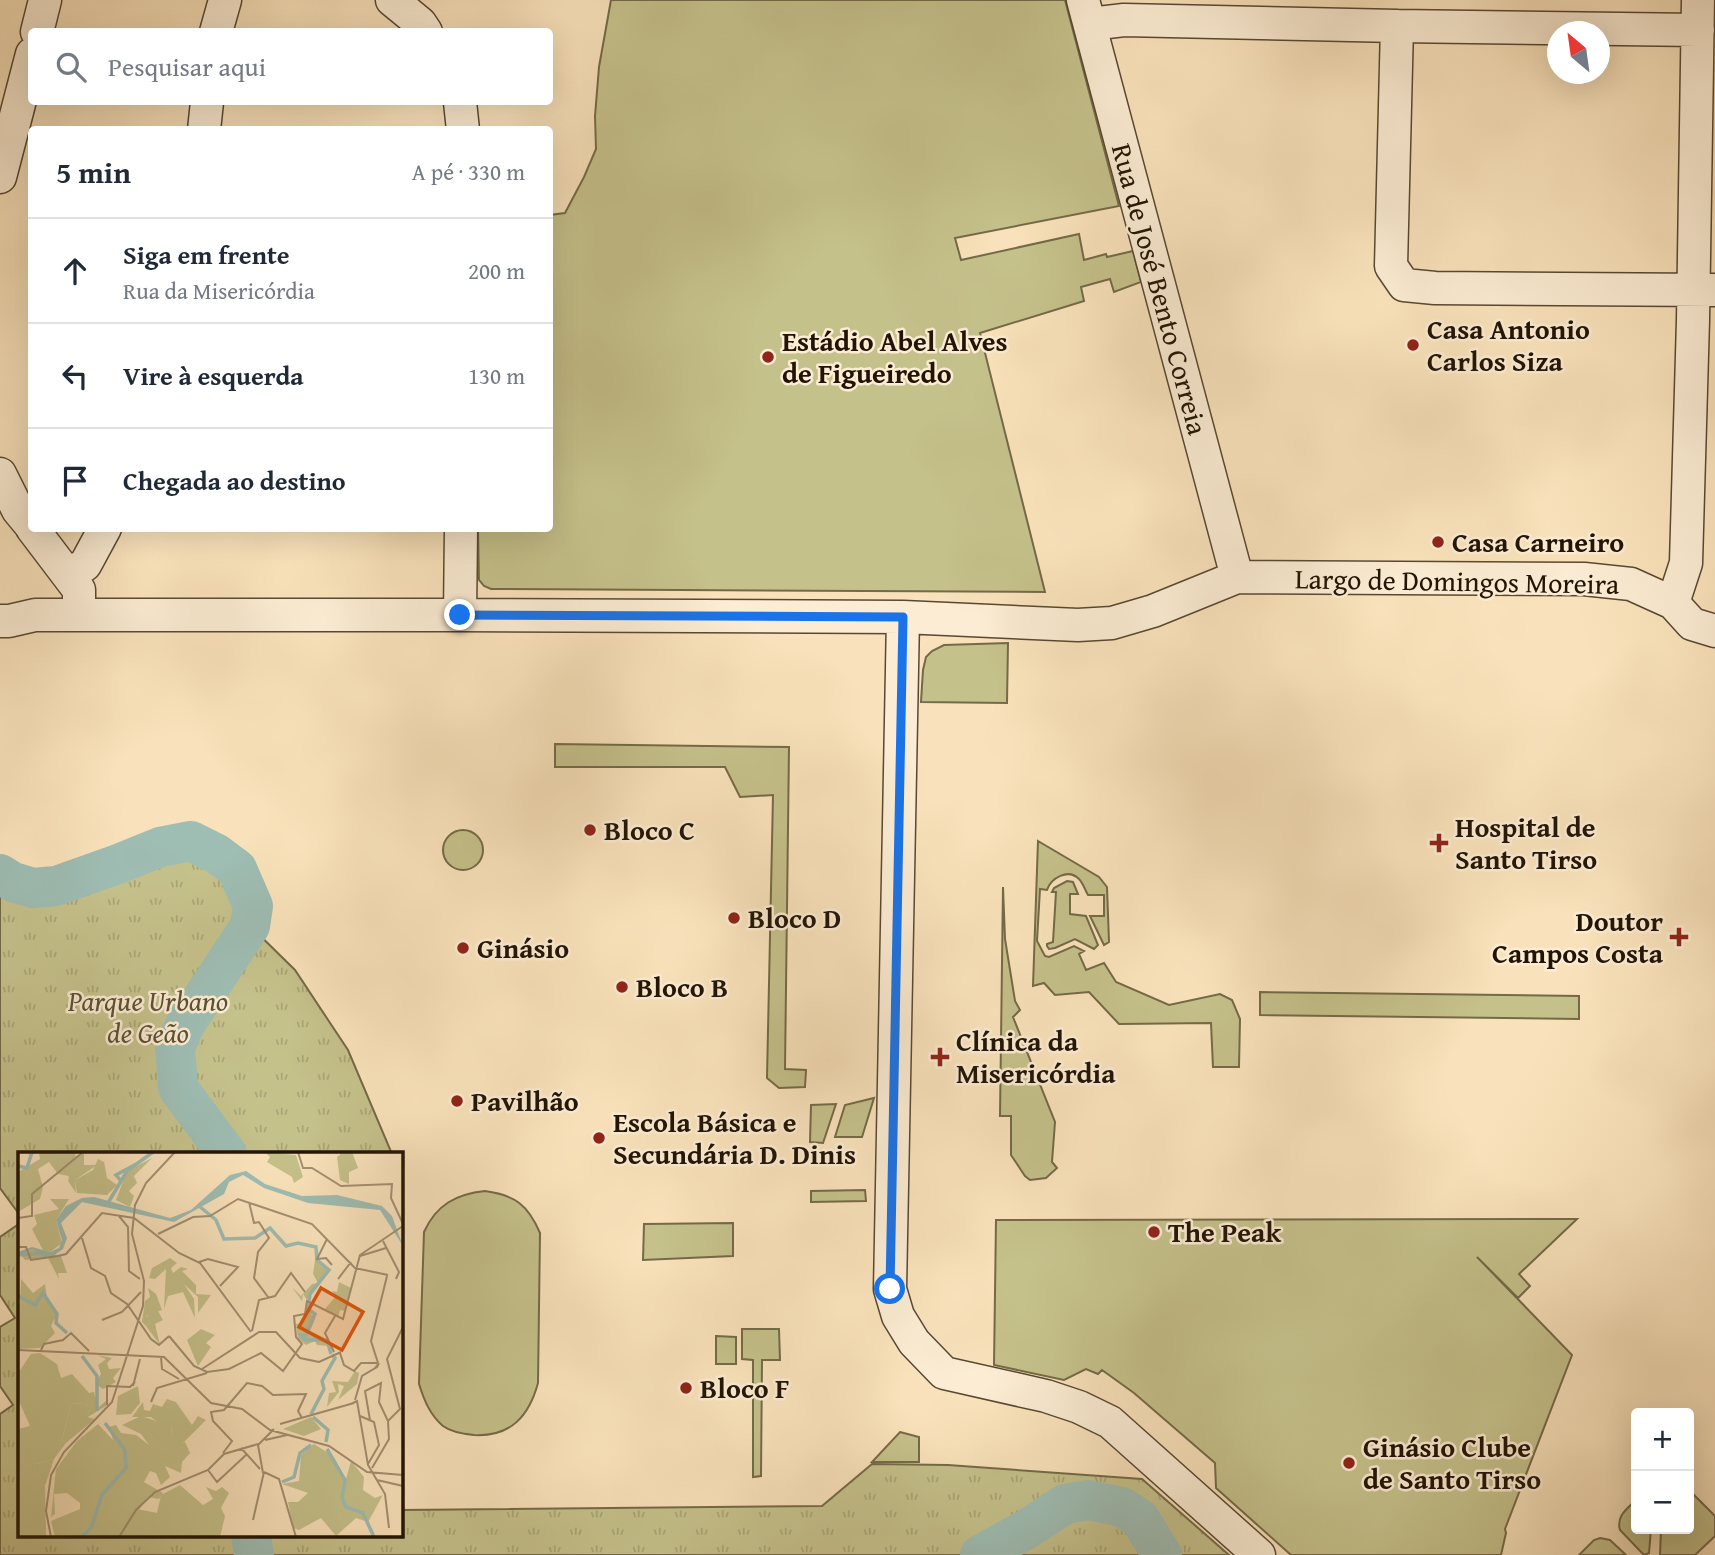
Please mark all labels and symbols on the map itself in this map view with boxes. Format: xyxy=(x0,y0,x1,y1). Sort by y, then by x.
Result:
north arrow xyxy=(1547,21,1610,84)
street label: Rua de José Bento Correia xyxy=(1102,139,1219,440)
place label: Casa Antonio Carlos Siza xyxy=(1427,308,1590,381)
place label: Estádio Abel Alves de Figueiredo xyxy=(782,320,1008,393)
marker: Casa Antonio Carlos Siza xyxy=(1405,337,1421,353)
marker: Estádio Abel Alves de Figueiredo xyxy=(760,349,776,365)
place label: Casa Carneiro xyxy=(1452,521,1624,562)
marker: Casa Carneiro xyxy=(1430,534,1446,550)
street label: Largo de Domingos Moreira xyxy=(1295,557,1620,604)
route end xyxy=(444,599,475,630)
place label: Hospital de Santo Tirso xyxy=(1455,806,1597,879)
place label: Bloco C xyxy=(604,809,695,850)
marker: Bloco C xyxy=(582,822,598,838)
marker: Hospital de Santo Tirso xyxy=(1429,833,1449,853)
place label: Bloco D xyxy=(748,897,841,938)
place label: Doutor Campos Costa xyxy=(1492,900,1664,973)
marker: Bloco D xyxy=(726,910,742,926)
place label: Ginásio xyxy=(477,927,569,968)
marker: Doutor Campos Costa xyxy=(1669,927,1689,947)
marker: Ginásio xyxy=(455,940,471,956)
place label: Bloco B xyxy=(636,966,728,1007)
marker: Bloco B xyxy=(614,979,630,995)
park label: Parque Urbano de Geão xyxy=(67,980,228,1053)
place label: Clínica da Misericórdia xyxy=(956,1020,1116,1093)
marker: Clínica da Misericórdia xyxy=(930,1047,950,1067)
place label: Pavilhão xyxy=(471,1080,579,1121)
marker: Pavilhão xyxy=(449,1093,465,1109)
place label: Escola Básica e Secundária D. Dinis xyxy=(613,1101,856,1174)
marker: Escola Básica e Secundária D. Dinis xyxy=(591,1130,607,1146)
inset map xyxy=(18,1152,402,1538)
place label: The Peak xyxy=(1168,1211,1282,1252)
marker: The Peak xyxy=(1146,1224,1162,1240)
route start xyxy=(874,1273,905,1304)
place label: Bloco F xyxy=(700,1367,789,1408)
marker: Bloco F xyxy=(678,1380,694,1396)
place label: Ginásio Clube de Santo Tirso xyxy=(1363,1426,1541,1499)
marker: Ginásio Clube de Santo Tirso xyxy=(1341,1455,1357,1471)

